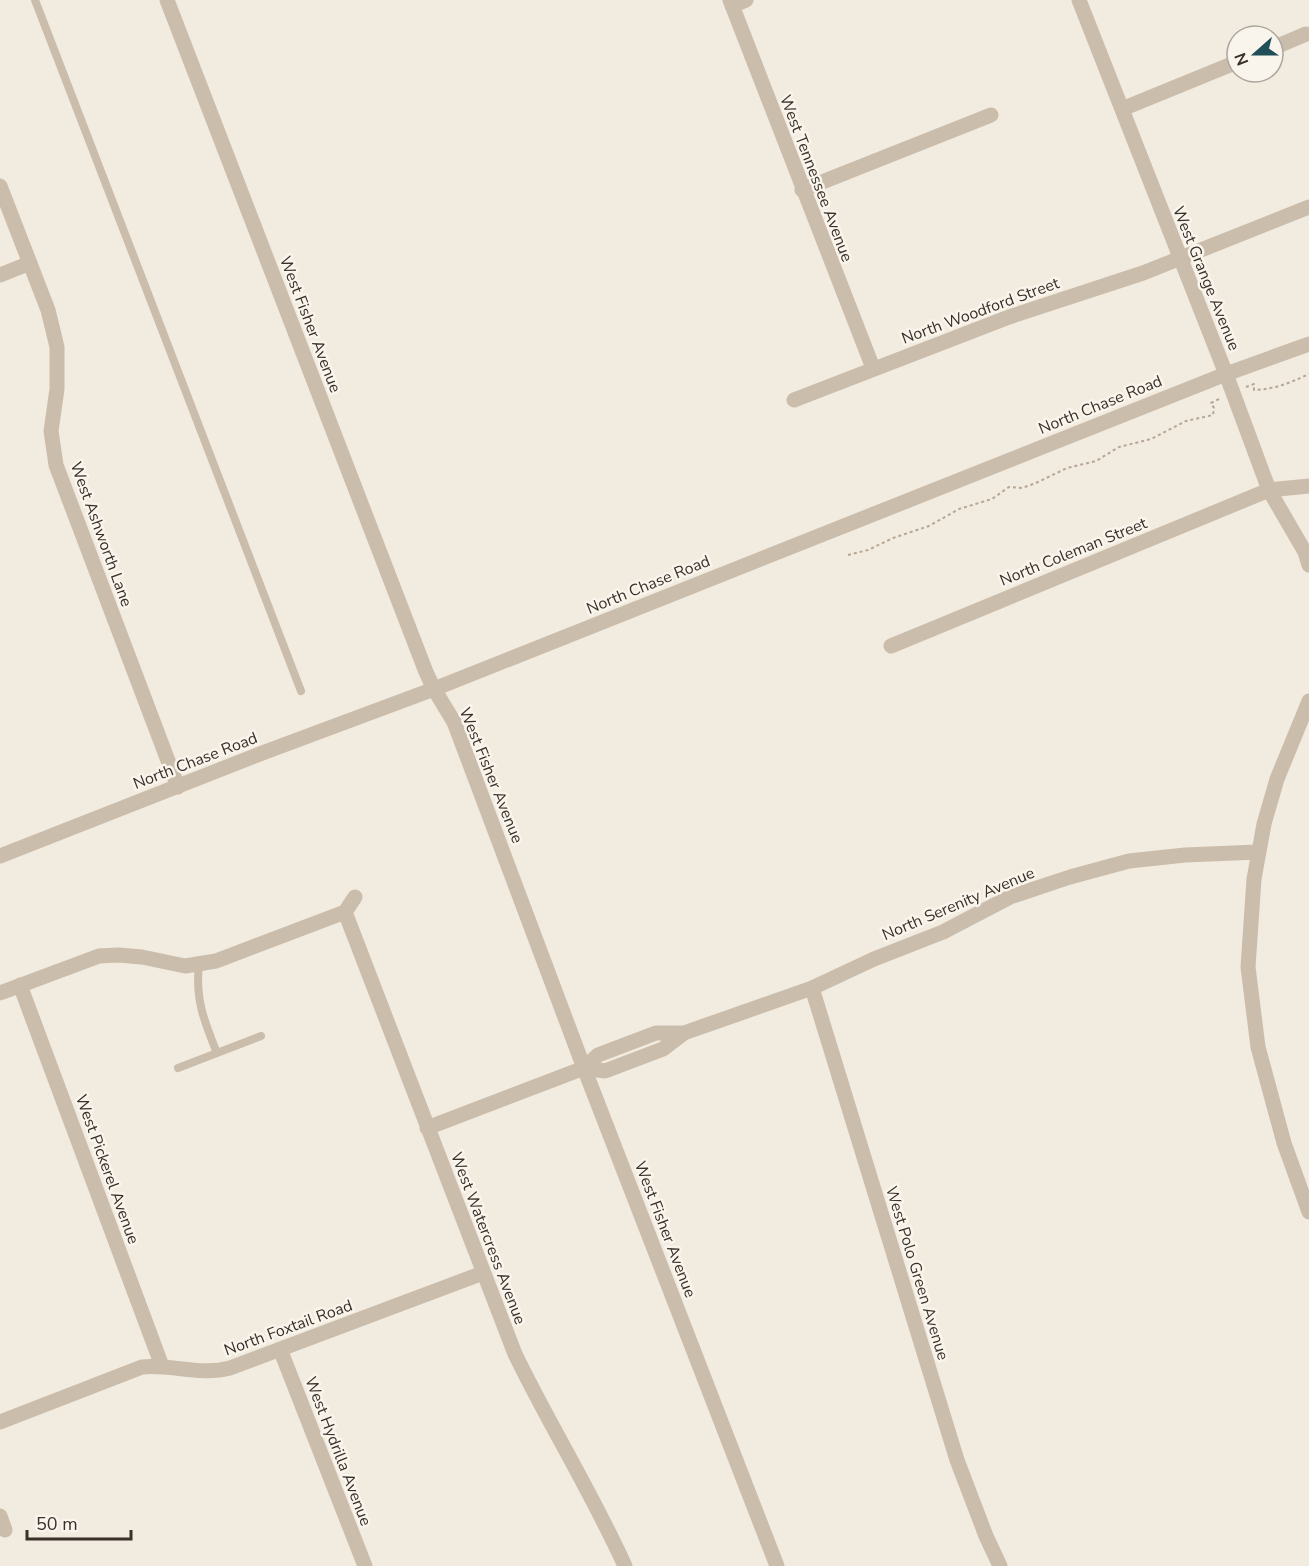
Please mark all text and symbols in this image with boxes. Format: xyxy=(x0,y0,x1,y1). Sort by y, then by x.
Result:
north arrow xyxy=(1225,24,1285,84)
text: N xyxy=(1230,49,1254,69)
street label: West Tennessee Avenue xyxy=(774,92,858,265)
street label: West Grange Avenue xyxy=(1167,203,1245,354)
street label: West Fisher Avenue xyxy=(274,253,346,396)
street label: North Woodford Street xyxy=(898,272,1063,350)
street label: North Chase Road xyxy=(1035,370,1165,440)
street label: West Ashworth Lane xyxy=(65,459,138,610)
street label: North Coleman Street xyxy=(996,512,1151,592)
street label: North Chase Road xyxy=(583,550,713,620)
street label: West Fisher Avenue xyxy=(454,704,528,847)
street label: North Chase Road xyxy=(130,727,261,795)
street label: North Serenity Avenue xyxy=(879,862,1038,946)
street label: West Pickerel Avenue xyxy=(70,1092,144,1247)
street label: West Watercress Avenue xyxy=(445,1149,531,1328)
street label: West Fisher Avenue xyxy=(629,1158,701,1301)
street label: West Polo Green Avenue xyxy=(880,1184,954,1363)
street label: North Foxtail Road xyxy=(221,1294,356,1361)
street label: West Hydrilla Avenue xyxy=(299,1374,377,1529)
scale bar xyxy=(27,1503,130,1541)
text: 50 m xyxy=(36,1512,78,1536)

